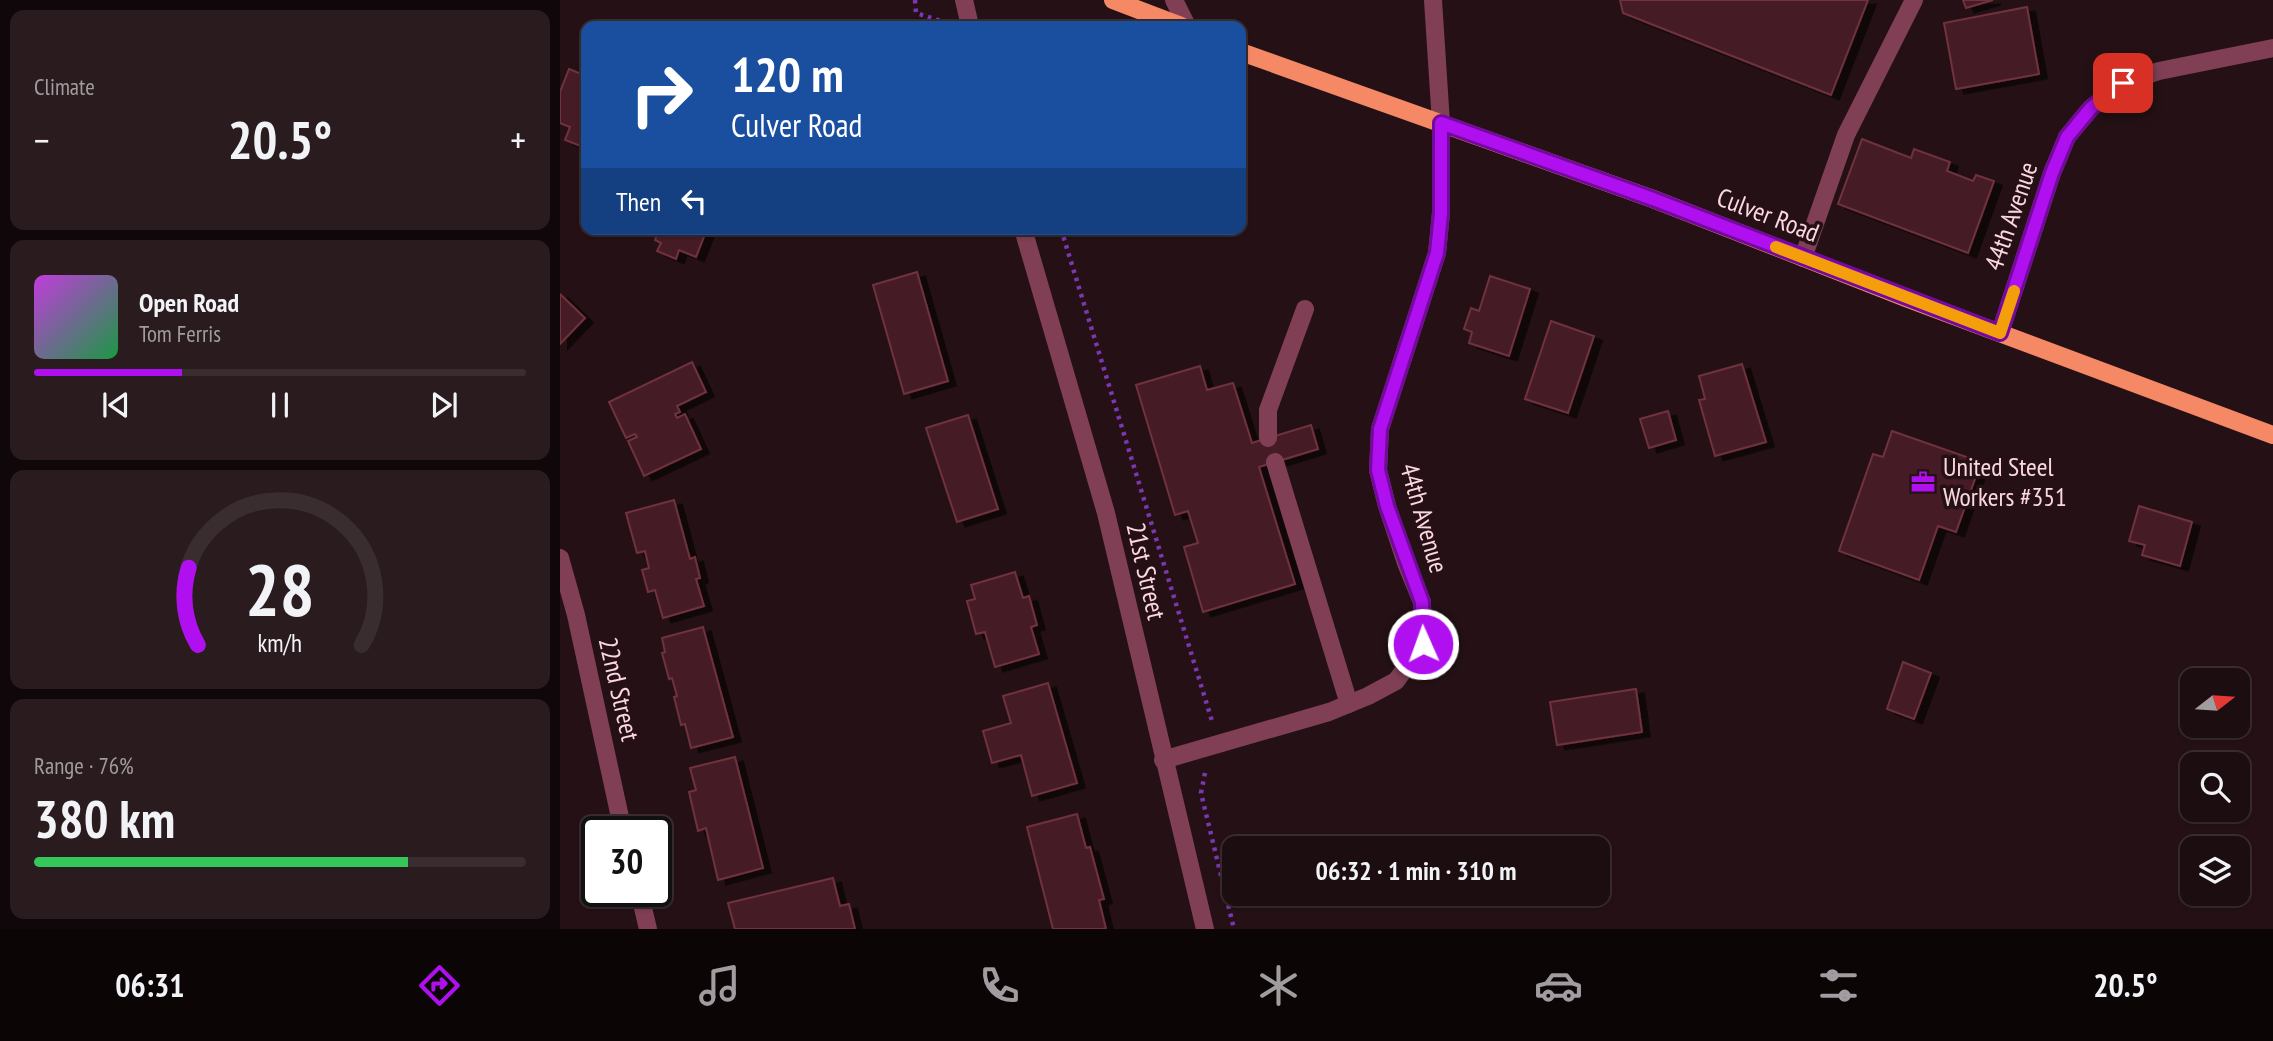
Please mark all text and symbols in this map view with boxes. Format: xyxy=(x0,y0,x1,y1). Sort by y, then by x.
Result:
text: 120 m xyxy=(731,42,844,106)
icon: right xyxy=(616,49,707,140)
pin xyxy=(2093,53,2153,113)
icon: arrive xyxy=(2104,64,2142,102)
text: Climate xyxy=(34,72,95,101)
text: Culver Road xyxy=(731,104,862,146)
text: 20.5° xyxy=(228,106,332,173)
text: − xyxy=(34,115,50,164)
text: + xyxy=(510,115,526,164)
street label: 44th Avenue xyxy=(1977,157,2044,274)
street label: Culver Road xyxy=(1712,180,1824,249)
icon: left xyxy=(675,182,713,220)
text: Then xyxy=(616,185,661,218)
text: Open Road xyxy=(139,286,239,319)
text: Tom Ferris xyxy=(139,319,221,348)
icon: previous xyxy=(97,386,135,424)
icon: pause xyxy=(261,386,299,424)
icon: next xyxy=(425,386,463,424)
place label: United Steel Workers #351 xyxy=(1943,450,2067,513)
street label: 44th Avenue xyxy=(1393,459,1456,577)
office icon: United Steel Workers #351 xyxy=(1909,468,1937,496)
street label: 21st Street xyxy=(1119,519,1174,623)
text: 28 xyxy=(245,542,315,636)
position arrow xyxy=(1386,607,1460,681)
text: km/h xyxy=(258,627,302,659)
street label: 22nd Street xyxy=(592,634,647,744)
north arrow xyxy=(2180,668,2250,738)
map controls xyxy=(2180,668,2250,906)
text: Range · 76% xyxy=(34,751,134,780)
button: search xyxy=(2180,752,2250,822)
text: 380 km xyxy=(34,785,175,852)
speed limit sign: 30 xyxy=(581,816,672,907)
button: layers xyxy=(2180,836,2250,906)
text: 06:32 · 1 min · 310 m xyxy=(1316,854,1516,887)
icon: directions xyxy=(415,961,464,1010)
icon: music xyxy=(695,961,744,1010)
icon: phone xyxy=(975,961,1024,1010)
icon: climate xyxy=(1254,961,1303,1010)
icon: car xyxy=(1534,961,1583,1010)
icon: filters xyxy=(1814,961,1863,1010)
text: 06:31 xyxy=(115,964,185,1006)
text: 20.5° xyxy=(2093,964,2158,1006)

